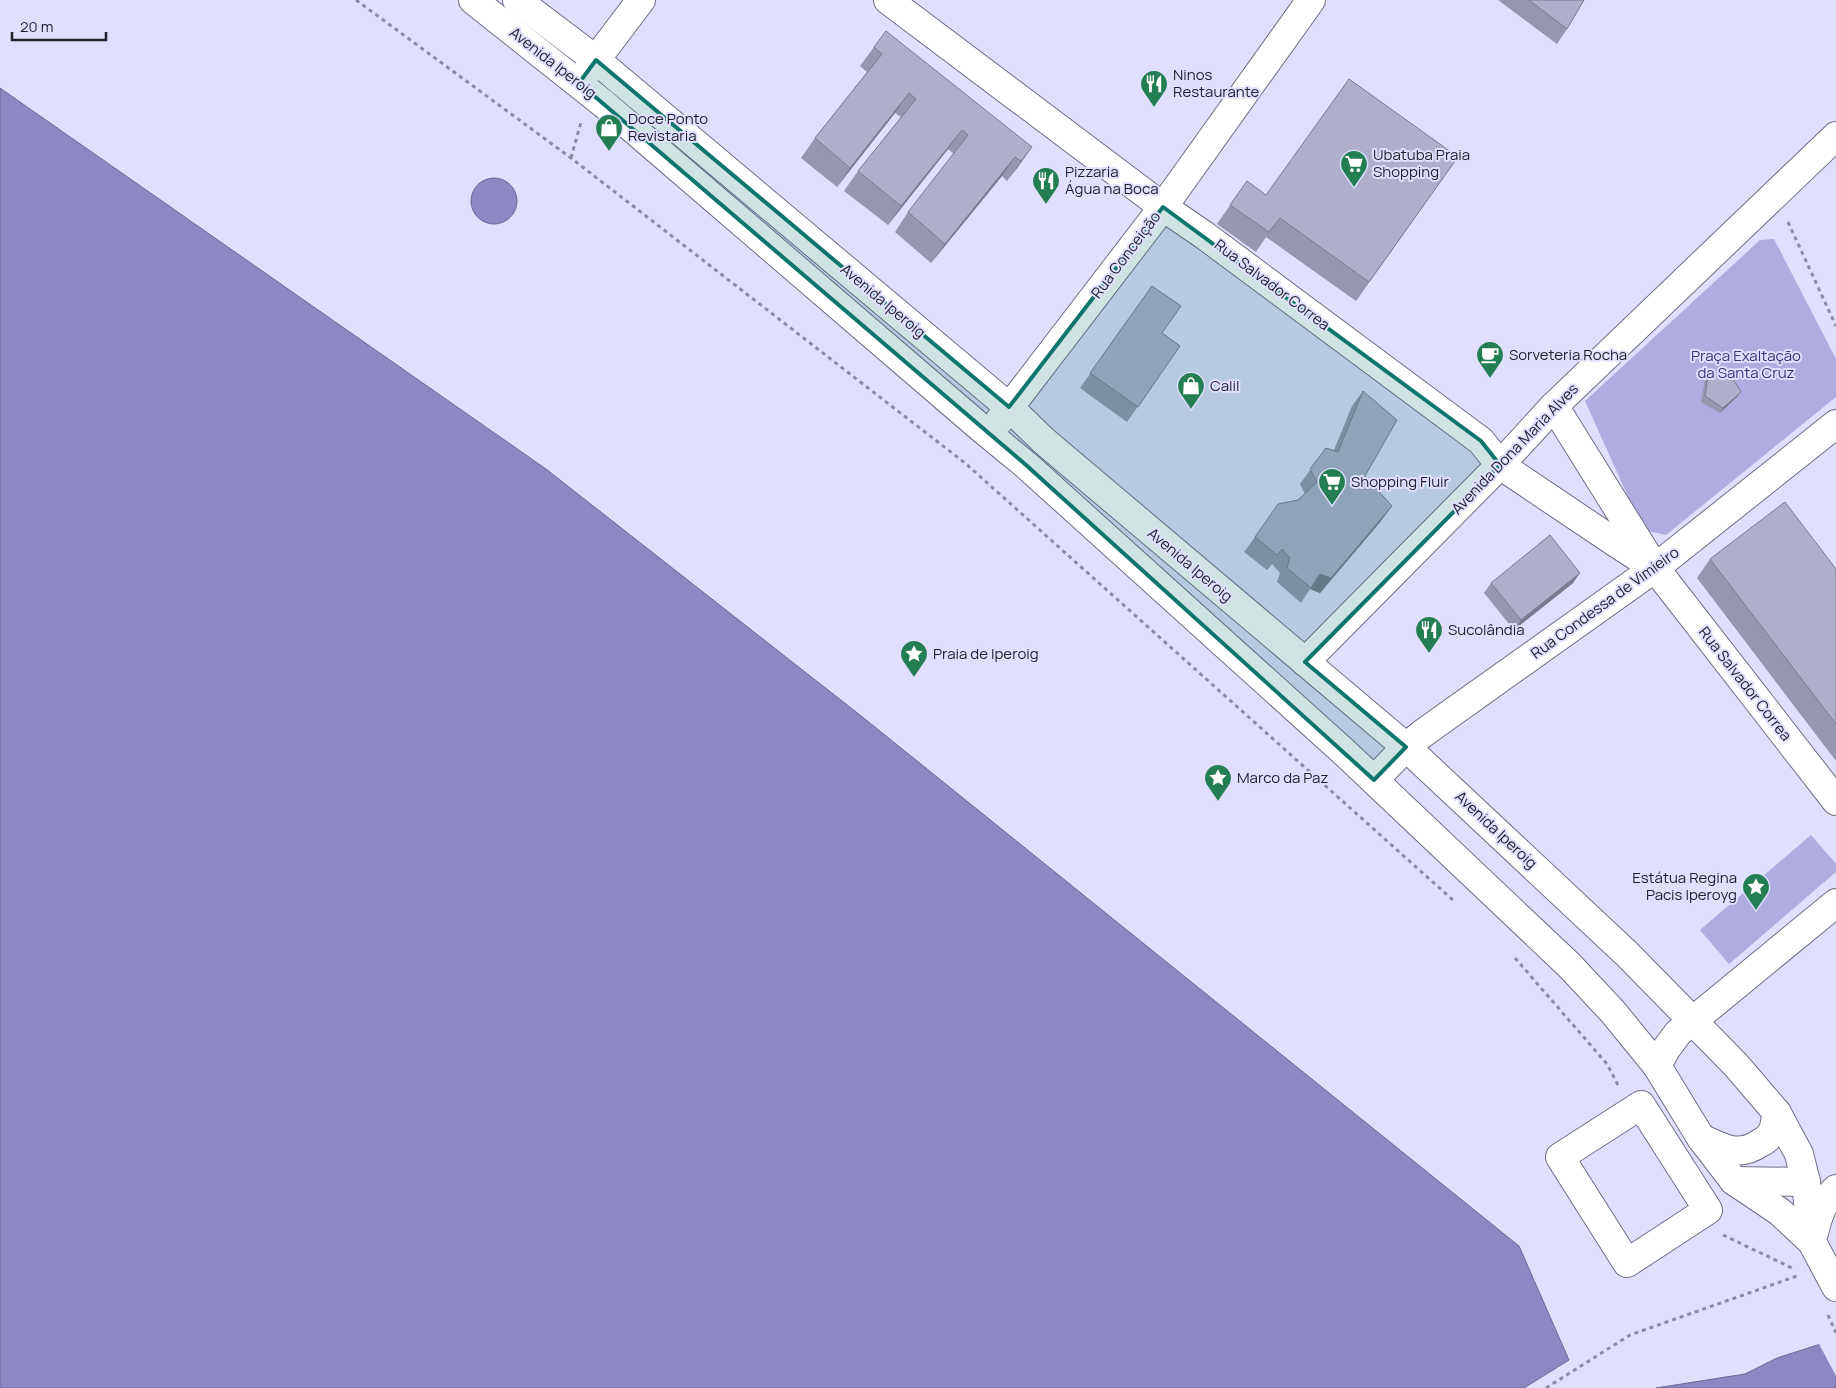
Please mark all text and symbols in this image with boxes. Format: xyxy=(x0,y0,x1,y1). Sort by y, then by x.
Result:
scale bar xyxy=(12,10,106,42)
text: 20 m xyxy=(20,16,53,37)
street label: Avenida Iperoig xyxy=(505,22,601,103)
place label: Ninos Restaurante xyxy=(1173,64,1259,102)
restaurant icon: Ninos Restaurante xyxy=(1139,69,1169,108)
place label: Doce Ponto Revistaria xyxy=(628,108,708,146)
shop icon: Doce Ponto Revistaria xyxy=(594,113,624,152)
place label: Ubatuba Praia Shopping xyxy=(1373,144,1470,182)
supermarket icon: Ubatuba Praia Shopping xyxy=(1339,149,1369,188)
place label: Pizzaria Água na Boca xyxy=(1065,161,1159,199)
restaurant icon: Pizzaria Água na Boca xyxy=(1031,166,1061,205)
street label: Rua Conceição xyxy=(1086,207,1165,303)
street label: Rua Salvador Correa xyxy=(1210,234,1334,335)
street label: Avenida Iperoig xyxy=(836,259,930,342)
cafe icon: Sorveteria Rocha xyxy=(1475,340,1505,379)
place label: Sorveteria Rocha xyxy=(1509,344,1627,365)
park label: Praça Exaltação da Santa Cruz xyxy=(1691,345,1801,383)
shop icon: Calil xyxy=(1176,371,1206,410)
place label: Calil xyxy=(1210,375,1240,396)
street label: Avenida Dona Maria Alves xyxy=(1446,378,1583,519)
supermarket icon: Shopping Fluir xyxy=(1317,467,1347,506)
place label: Shopping Fluir xyxy=(1351,471,1450,492)
street label: Avenida Iperoig xyxy=(1143,523,1237,606)
street label: Rua Condessa de Vimieiro xyxy=(1526,542,1683,664)
restaurant icon: Sucolândia xyxy=(1414,615,1444,654)
place label: Sucolândia xyxy=(1448,619,1525,640)
street label: Rua Salvador Correa xyxy=(1694,622,1797,745)
place icon: Praia de Iperoig xyxy=(899,639,929,678)
place label: Praia de Iperoig xyxy=(933,643,1039,664)
place icon: Marco da Paz xyxy=(1203,763,1233,802)
place label: Marco da Paz xyxy=(1237,767,1328,788)
street label: Avenida Iperoig xyxy=(1451,786,1542,873)
place label: Estátua Regina Pacis Iperoyg xyxy=(1632,867,1737,905)
place icon: Estátua Regina Pacis Iperoyg xyxy=(1741,872,1771,911)

